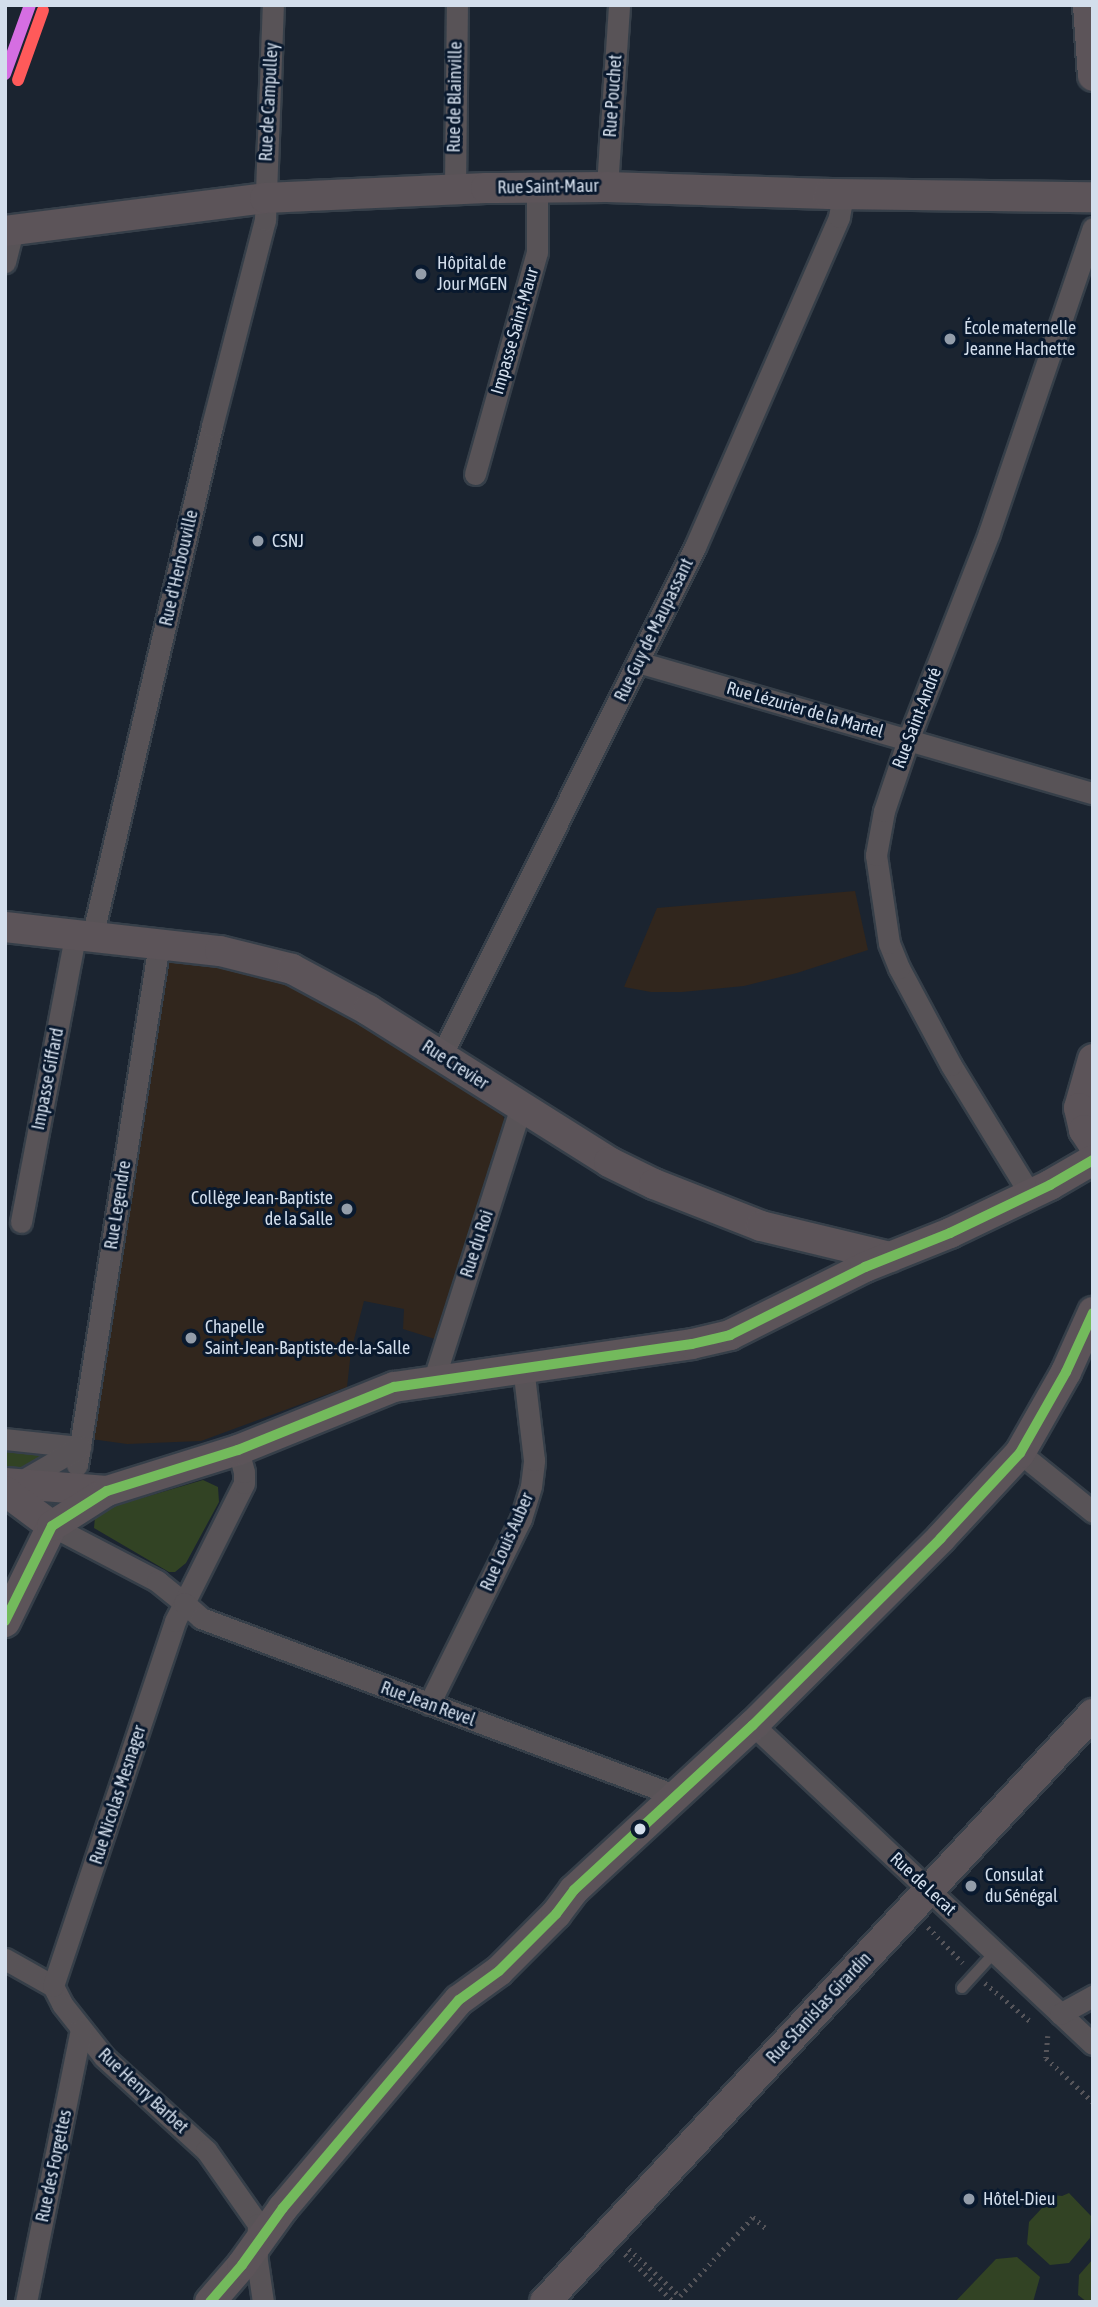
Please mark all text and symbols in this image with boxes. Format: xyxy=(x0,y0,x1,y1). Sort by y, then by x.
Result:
street label: Rue de Blainville xyxy=(443,41,467,153)
street label: Rue de Campulley xyxy=(255,42,283,162)
street label: Rue Pouchet xyxy=(599,54,627,138)
street label: Rue Saint-Maur xyxy=(497,175,599,199)
place label: Hôpital de Jour MGEN xyxy=(437,253,508,296)
marker: Hôpital de Jour MGEN xyxy=(411,264,431,284)
street label: Impasse Saint-Maur xyxy=(487,265,543,397)
place label: École maternelle Jeanne Hachette xyxy=(964,318,1076,360)
marker: École maternelle Jeanne Hachette xyxy=(942,331,958,347)
street label: Rue d'Herbouville xyxy=(155,508,203,628)
place label: CSNJ xyxy=(272,530,304,552)
marker: CSNJ xyxy=(250,533,266,549)
street label: Rue Guy de Maupassant xyxy=(610,555,698,705)
street label: Rue Saint-André xyxy=(888,664,946,772)
street label: Rue Lézurier de la Martel xyxy=(724,677,886,743)
street label: Impasse Giffard xyxy=(28,1026,68,1132)
street label: Rue Crevier xyxy=(418,1036,492,1094)
street label: Rue Legendre xyxy=(100,1159,136,1251)
place label: Collège Jean-Baptiste de la Salle xyxy=(191,1188,333,1230)
marker: Collège Jean-Baptiste de la Salle xyxy=(339,1201,355,1217)
street label: Rue du Roi xyxy=(456,1208,498,1280)
place label: Chapelle Saint-Jean-Baptiste-de-la-Salle xyxy=(205,1317,410,1360)
marker: Chapelle Saint-Jean-Baptiste-de-la-Salle xyxy=(183,1330,199,1346)
street label: Rue Louis Auber xyxy=(476,1490,538,1594)
street label: Rue Jean Revel xyxy=(378,1677,478,1731)
street label: Rue Nicolas Mesnager xyxy=(85,1723,151,1867)
unlabelled marker xyxy=(633,1822,647,1836)
street label: Rue de Lecat xyxy=(885,1848,961,1920)
place label: Consulat du Sénégal xyxy=(985,1865,1058,1908)
marker: Consulat du Sénégal xyxy=(963,1878,979,1894)
street label: Rue Stanislas Girardin xyxy=(762,1948,876,2068)
street label: Rue Henry Barbet xyxy=(94,2044,192,2138)
street label: Rue des Forgettes xyxy=(32,2108,76,2224)
place label: Hôtel-Dieu xyxy=(983,2188,1055,2210)
marker: Hôtel-Dieu xyxy=(961,2191,977,2207)

